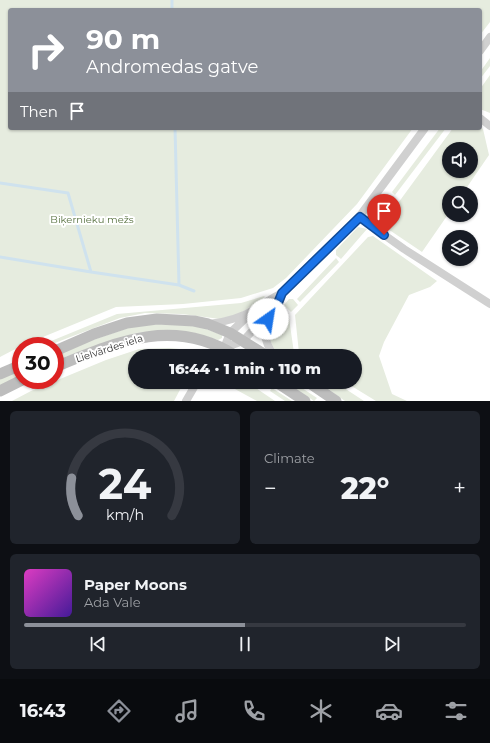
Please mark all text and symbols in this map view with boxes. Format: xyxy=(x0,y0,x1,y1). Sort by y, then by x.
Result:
text: 90 m xyxy=(86,22,160,56)
icon: right xyxy=(20,24,72,76)
text: Andromedas gatve xyxy=(86,56,258,78)
icon: arrive xyxy=(66,100,88,122)
text: Then xyxy=(20,102,58,121)
map controls xyxy=(442,142,478,266)
button: sound xyxy=(442,142,478,178)
button: search xyxy=(442,186,478,222)
pin xyxy=(367,194,401,235)
icon: arrive xyxy=(373,200,395,222)
park label: Biķernieku mežs xyxy=(50,213,134,226)
button: layers xyxy=(442,230,478,266)
position arrow xyxy=(247,298,289,340)
street label: Lielvārdes iela xyxy=(74,331,144,365)
speed limit sign: 30 xyxy=(12,337,64,389)
text: 16:44 · 1 min · 110 m xyxy=(169,359,321,378)
text: Climate xyxy=(264,450,315,466)
text: 24 xyxy=(99,458,152,508)
text: 22° xyxy=(341,470,389,507)
text: − xyxy=(264,475,277,502)
text: + xyxy=(453,475,466,502)
text: km/h xyxy=(106,505,144,523)
text: Paper Moons xyxy=(84,575,187,594)
text: Ada Vale xyxy=(84,594,141,610)
icon: previous xyxy=(87,633,109,655)
icon: pause xyxy=(234,633,256,655)
icon: next xyxy=(381,633,403,655)
icon: directions xyxy=(105,697,133,725)
icon: music xyxy=(173,697,201,725)
icon: phone xyxy=(240,697,268,725)
icon: climate xyxy=(307,697,335,725)
icon: car xyxy=(375,697,403,725)
icon: filters xyxy=(442,697,470,725)
text: 16:43 xyxy=(20,700,66,722)

